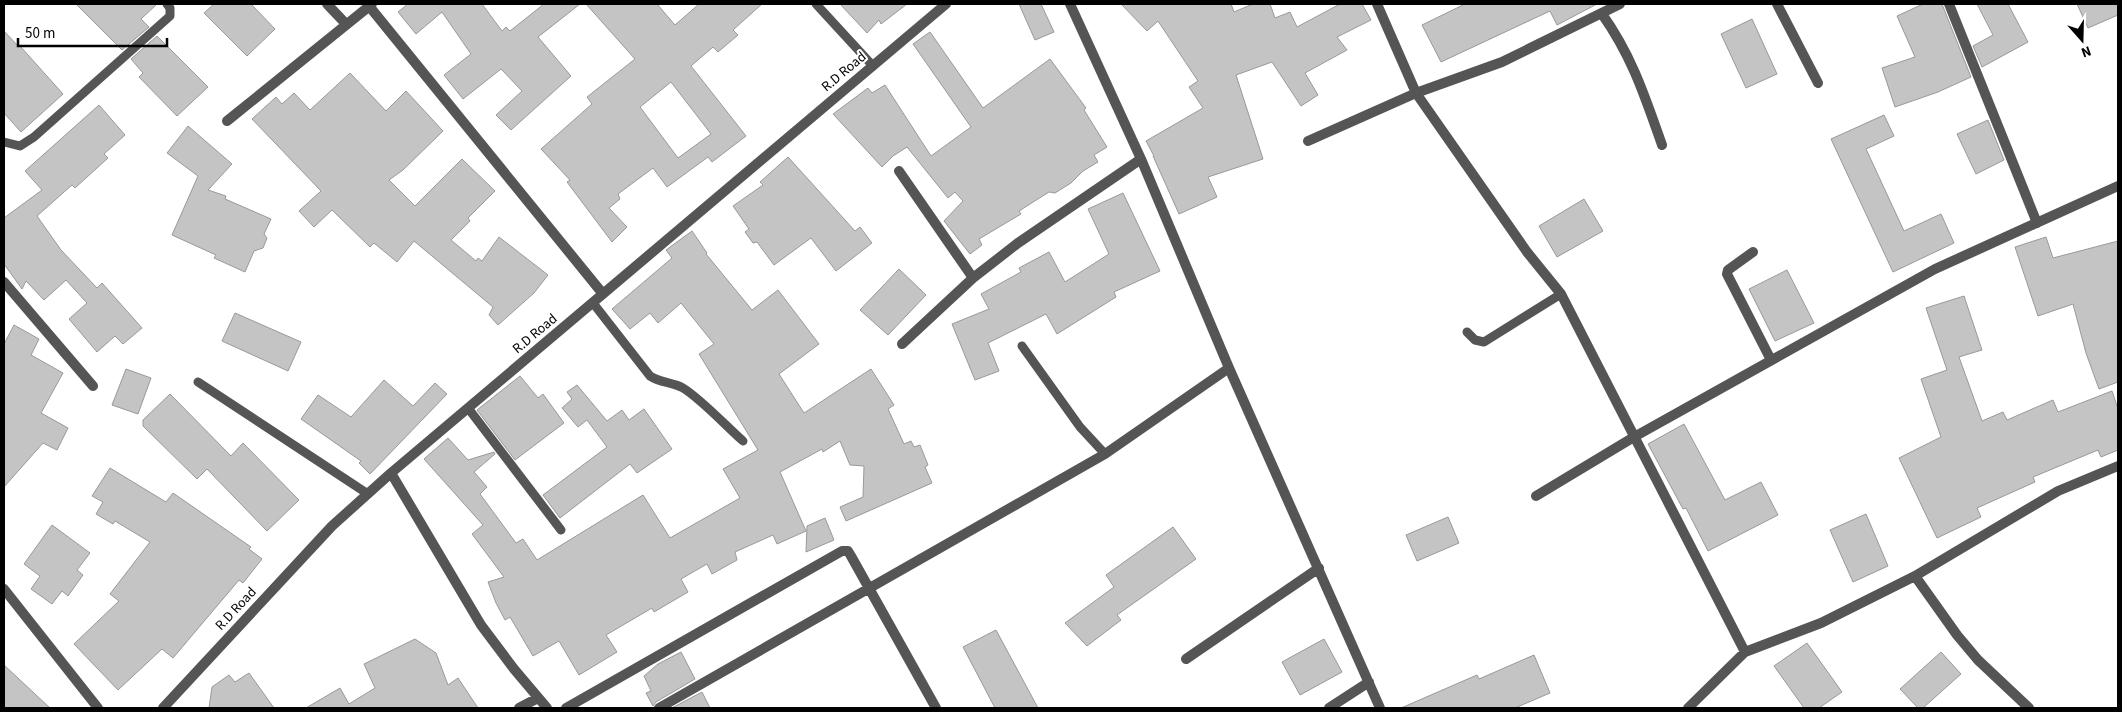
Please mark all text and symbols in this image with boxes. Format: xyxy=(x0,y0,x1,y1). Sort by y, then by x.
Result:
scale bar xyxy=(18,15,166,47)
north arrow xyxy=(2057,15,2107,65)
text: 50 m xyxy=(25,23,55,44)
text: N xyxy=(2078,40,2094,62)
street label: R.D Road xyxy=(817,47,871,97)
street label: R.D Road xyxy=(508,309,562,359)
street label: R.D Road xyxy=(211,583,261,635)

